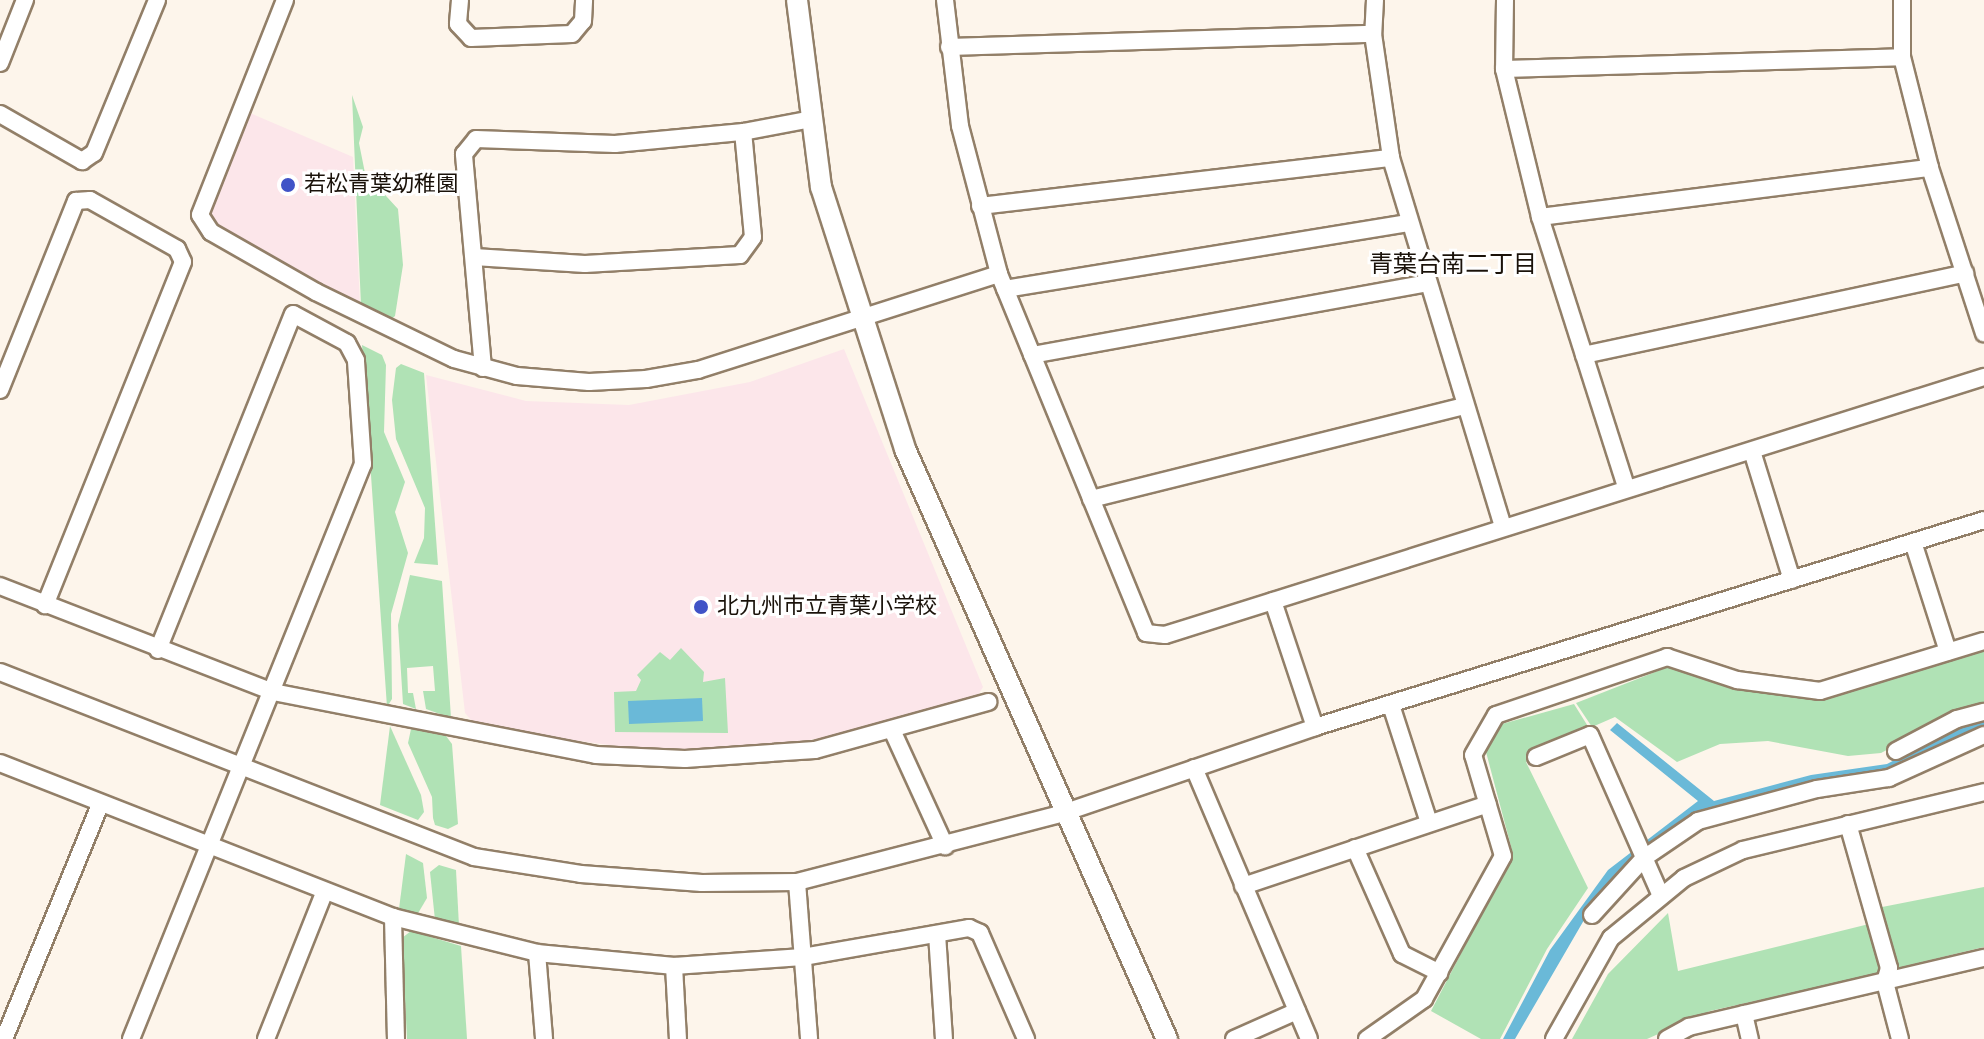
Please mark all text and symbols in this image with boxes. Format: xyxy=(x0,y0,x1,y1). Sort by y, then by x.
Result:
place label: 若松青葉幼稚園 xyxy=(304,172,458,198)
marker: 若松青葉幼稚園 xyxy=(279,176,297,194)
district label: 青葉台南二丁目 xyxy=(1369,251,1537,279)
place label: 北九州市立青葉小学校 xyxy=(717,594,937,620)
marker: 北九州市立青葉小学校 xyxy=(692,598,710,616)

